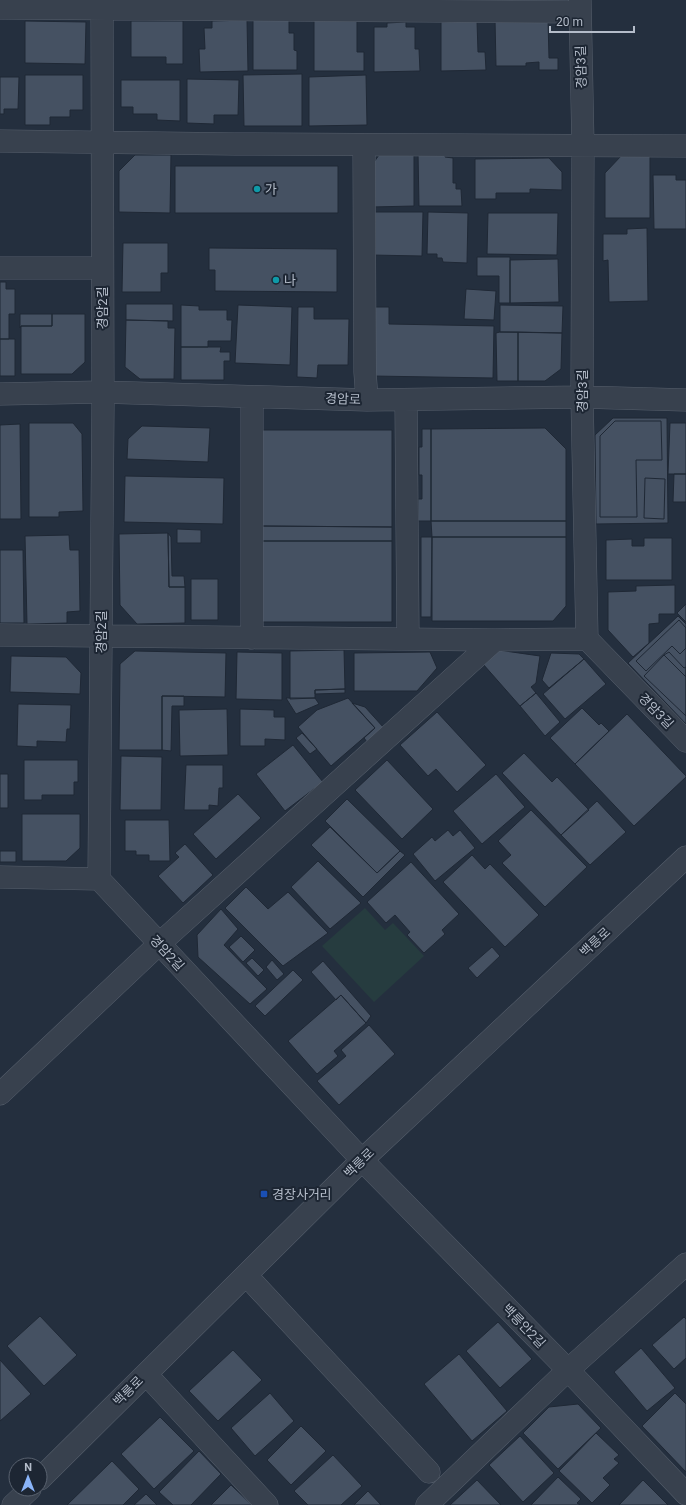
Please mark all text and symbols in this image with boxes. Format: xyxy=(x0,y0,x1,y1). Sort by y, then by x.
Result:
scale bar xyxy=(550,8,634,34)
text: 20 m xyxy=(556,15,583,29)
street label: 경암3길 xyxy=(573,45,589,89)
place label: 가 xyxy=(265,182,277,197)
marker: 가 xyxy=(252,184,262,194)
place label: 나 xyxy=(284,273,296,288)
marker: 나 xyxy=(271,275,281,285)
street label: 경암2길 xyxy=(95,286,110,330)
street label: 경암3길 xyxy=(575,369,590,413)
street label: 경암로 xyxy=(325,391,361,407)
street label: 경암2길 xyxy=(94,610,109,654)
street label: 경암3길 xyxy=(636,690,676,732)
street label: 백릉로 xyxy=(577,924,613,960)
street label: 경암2길 xyxy=(147,932,187,974)
street label: 백릉로 xyxy=(341,1145,377,1181)
place label: 경장사거리 xyxy=(272,1187,332,1202)
marker: 경장사거리 xyxy=(259,1189,269,1199)
street label: 백릉안2길 xyxy=(499,1301,549,1351)
street label: 백릉로 xyxy=(110,1373,146,1409)
north arrow xyxy=(8,1457,48,1497)
text: N xyxy=(24,1461,32,1474)

